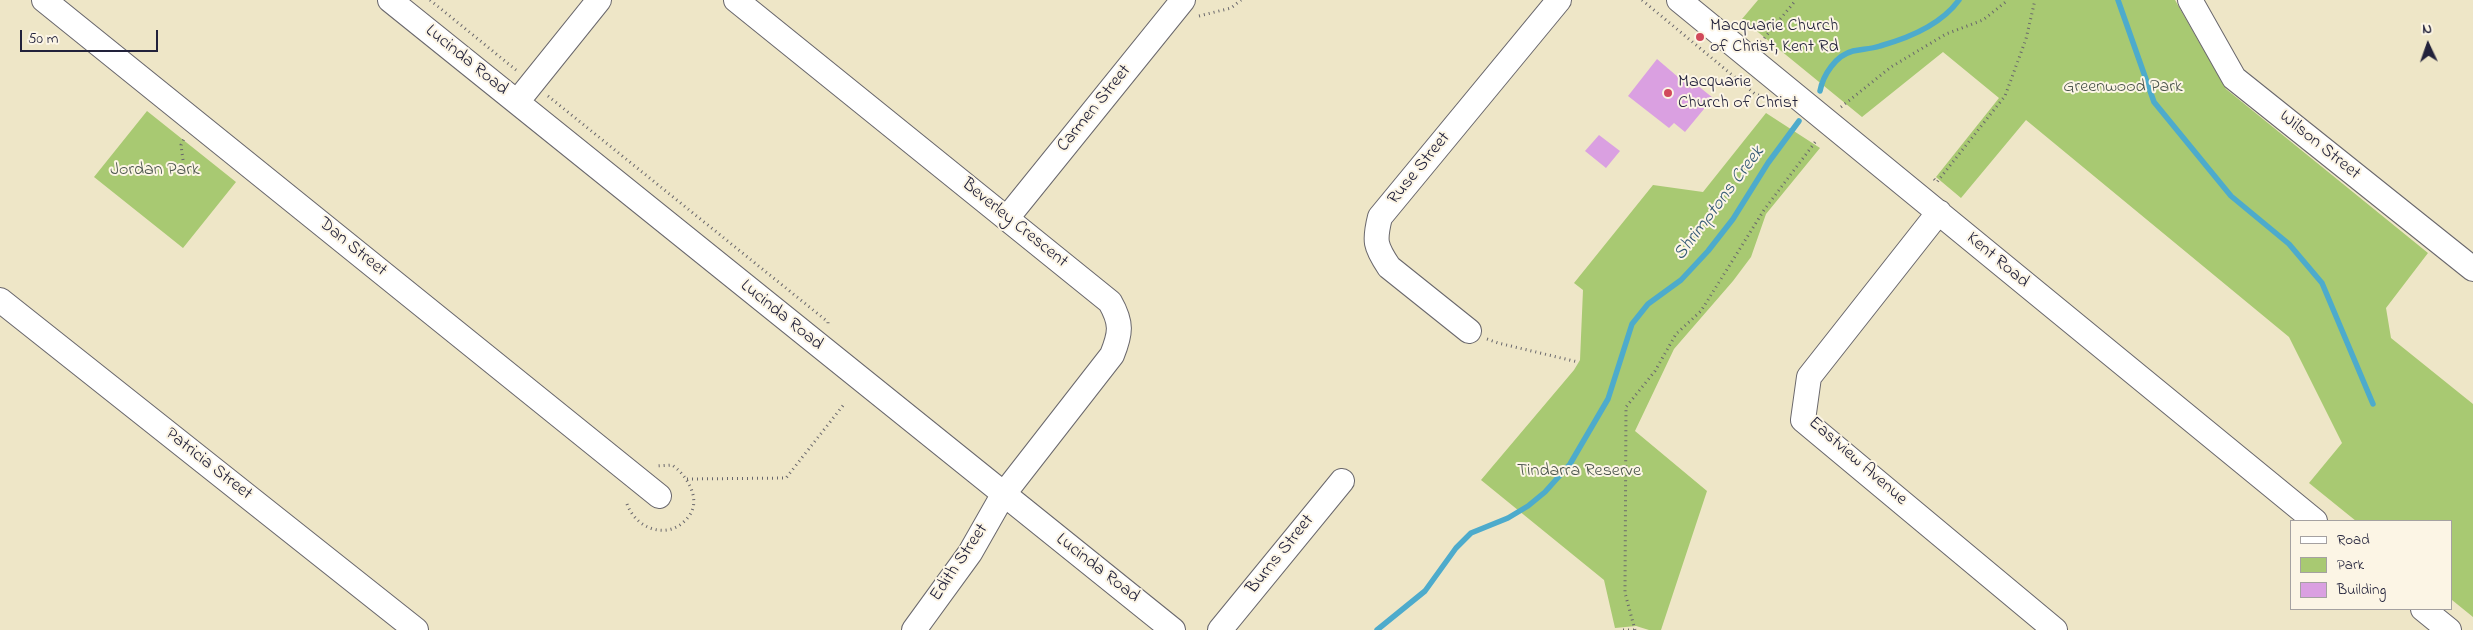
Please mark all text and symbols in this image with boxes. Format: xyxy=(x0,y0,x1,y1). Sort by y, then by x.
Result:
place label: Macquarie Church of Christ, Kent Rd xyxy=(1710,16,1839,58)
text: N xyxy=(2422,19,2432,40)
scale bar xyxy=(22,20,160,52)
north arrow xyxy=(2403,20,2453,70)
street label: Lucinda Road xyxy=(420,21,512,101)
text: 50 m xyxy=(28,28,58,50)
marker: Macquarie Church of Christ, Kent Rd xyxy=(1694,31,1706,43)
street label: Carmen Street xyxy=(1053,61,1137,157)
place label: Macquarie Church of Christ xyxy=(1678,72,1798,115)
park label: Greenwood Park xyxy=(2063,77,2183,99)
marker: Macquarie Church of Christ xyxy=(1662,87,1674,99)
street label: Wilson Street xyxy=(2274,107,2364,185)
street label: Ruse Street xyxy=(1384,128,1456,210)
water label: Shrimptons Creek xyxy=(1670,142,1770,266)
park label: Jordan Park xyxy=(110,160,200,182)
street label: Beverley Crescent xyxy=(956,175,1072,273)
street label: Dan Street xyxy=(313,214,391,282)
street label: Kent Road xyxy=(1961,229,2033,293)
street label: Lucinda Road xyxy=(735,276,827,356)
street label: Eastview Avenue xyxy=(1803,413,1911,511)
street label: Patricia Street xyxy=(160,424,256,506)
park label: Tindarra Reserve xyxy=(1517,461,1641,483)
street label: Burns Street xyxy=(1242,511,1320,599)
street label: Edith Street xyxy=(926,520,994,606)
legend xyxy=(2290,520,2453,610)
text: Road xyxy=(2337,529,2370,551)
street label: Lucinda Road xyxy=(1051,530,1143,608)
text: Park xyxy=(2337,554,2364,576)
text: Building xyxy=(2337,579,2386,601)

